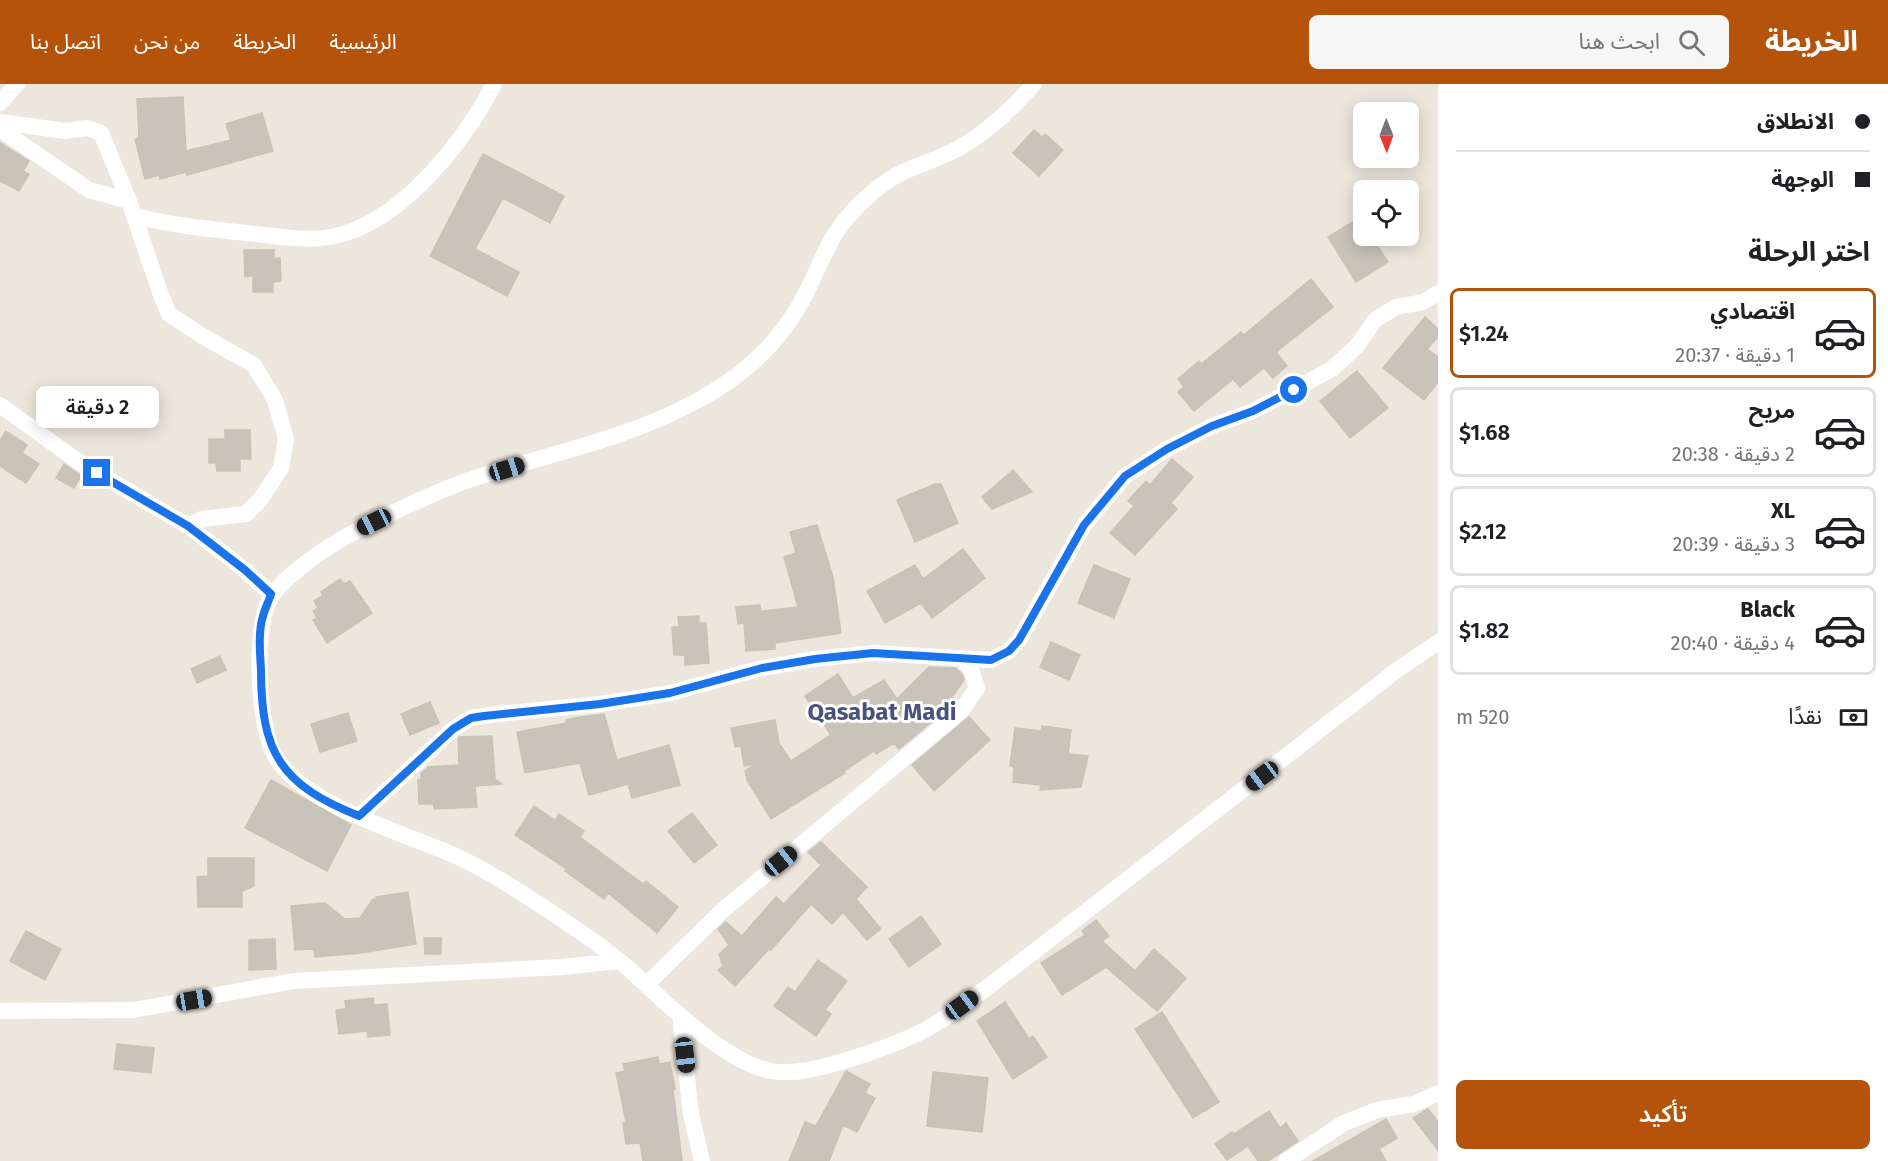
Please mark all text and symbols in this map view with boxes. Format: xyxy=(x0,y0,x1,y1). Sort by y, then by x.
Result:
search box xyxy=(1309,15,1729,69)
text: الخريطة xyxy=(1765,25,1858,58)
icon: search xyxy=(1675,26,1708,59)
text: ابحث هنا xyxy=(1578,28,1660,55)
text: اتصل بنا xyxy=(30,29,101,55)
text: من نحن xyxy=(134,29,200,55)
text: الخريطة xyxy=(233,29,296,55)
text: الرئيسية xyxy=(329,29,397,55)
north arrow xyxy=(1353,102,1419,168)
map controls xyxy=(1353,102,1419,246)
text: الانطلاق xyxy=(1757,108,1834,135)
text: الوجهة xyxy=(1771,166,1834,193)
button: locate xyxy=(1353,180,1419,246)
text: اختر الرحلة xyxy=(1748,236,1870,268)
text: اقتصادي xyxy=(1710,298,1795,325)
icon: car xyxy=(1813,306,1867,360)
text: $1.24 xyxy=(1459,320,1508,347)
text: 1 دقيقة · 20:37 xyxy=(1675,343,1795,367)
route start xyxy=(1280,376,1307,403)
callout: 2 دقيقة xyxy=(36,386,158,428)
text: 2 دقيقة xyxy=(66,395,129,419)
text: مريح xyxy=(1749,397,1795,424)
icon: car xyxy=(1813,405,1867,459)
text: $1.68 xyxy=(1459,419,1510,446)
text: 2 دقيقة · 20:38 xyxy=(1672,442,1795,466)
car xyxy=(487,455,527,483)
route end xyxy=(83,459,110,486)
text: XL xyxy=(1771,497,1795,524)
icon: car xyxy=(1813,504,1867,558)
car xyxy=(354,506,394,538)
text: $2.12 xyxy=(1459,518,1506,545)
text: 3 دقيقة · 20:39 xyxy=(1672,532,1795,556)
text: Black xyxy=(1740,596,1795,623)
icon: car xyxy=(1813,603,1867,657)
text: $1.82 xyxy=(1459,617,1509,644)
text: 4 دقيقة · 20:40 xyxy=(1671,631,1795,655)
district label: Qasabat Madi xyxy=(807,698,957,726)
icon: cash xyxy=(1837,701,1870,734)
text: نقدًا xyxy=(1788,703,1822,730)
text: 520 m xyxy=(1456,705,1509,729)
car xyxy=(1242,758,1282,794)
car xyxy=(761,843,801,879)
car xyxy=(942,987,982,1023)
car xyxy=(175,988,213,1012)
car xyxy=(674,1036,696,1074)
button: تأكيد xyxy=(1456,1080,1870,1149)

